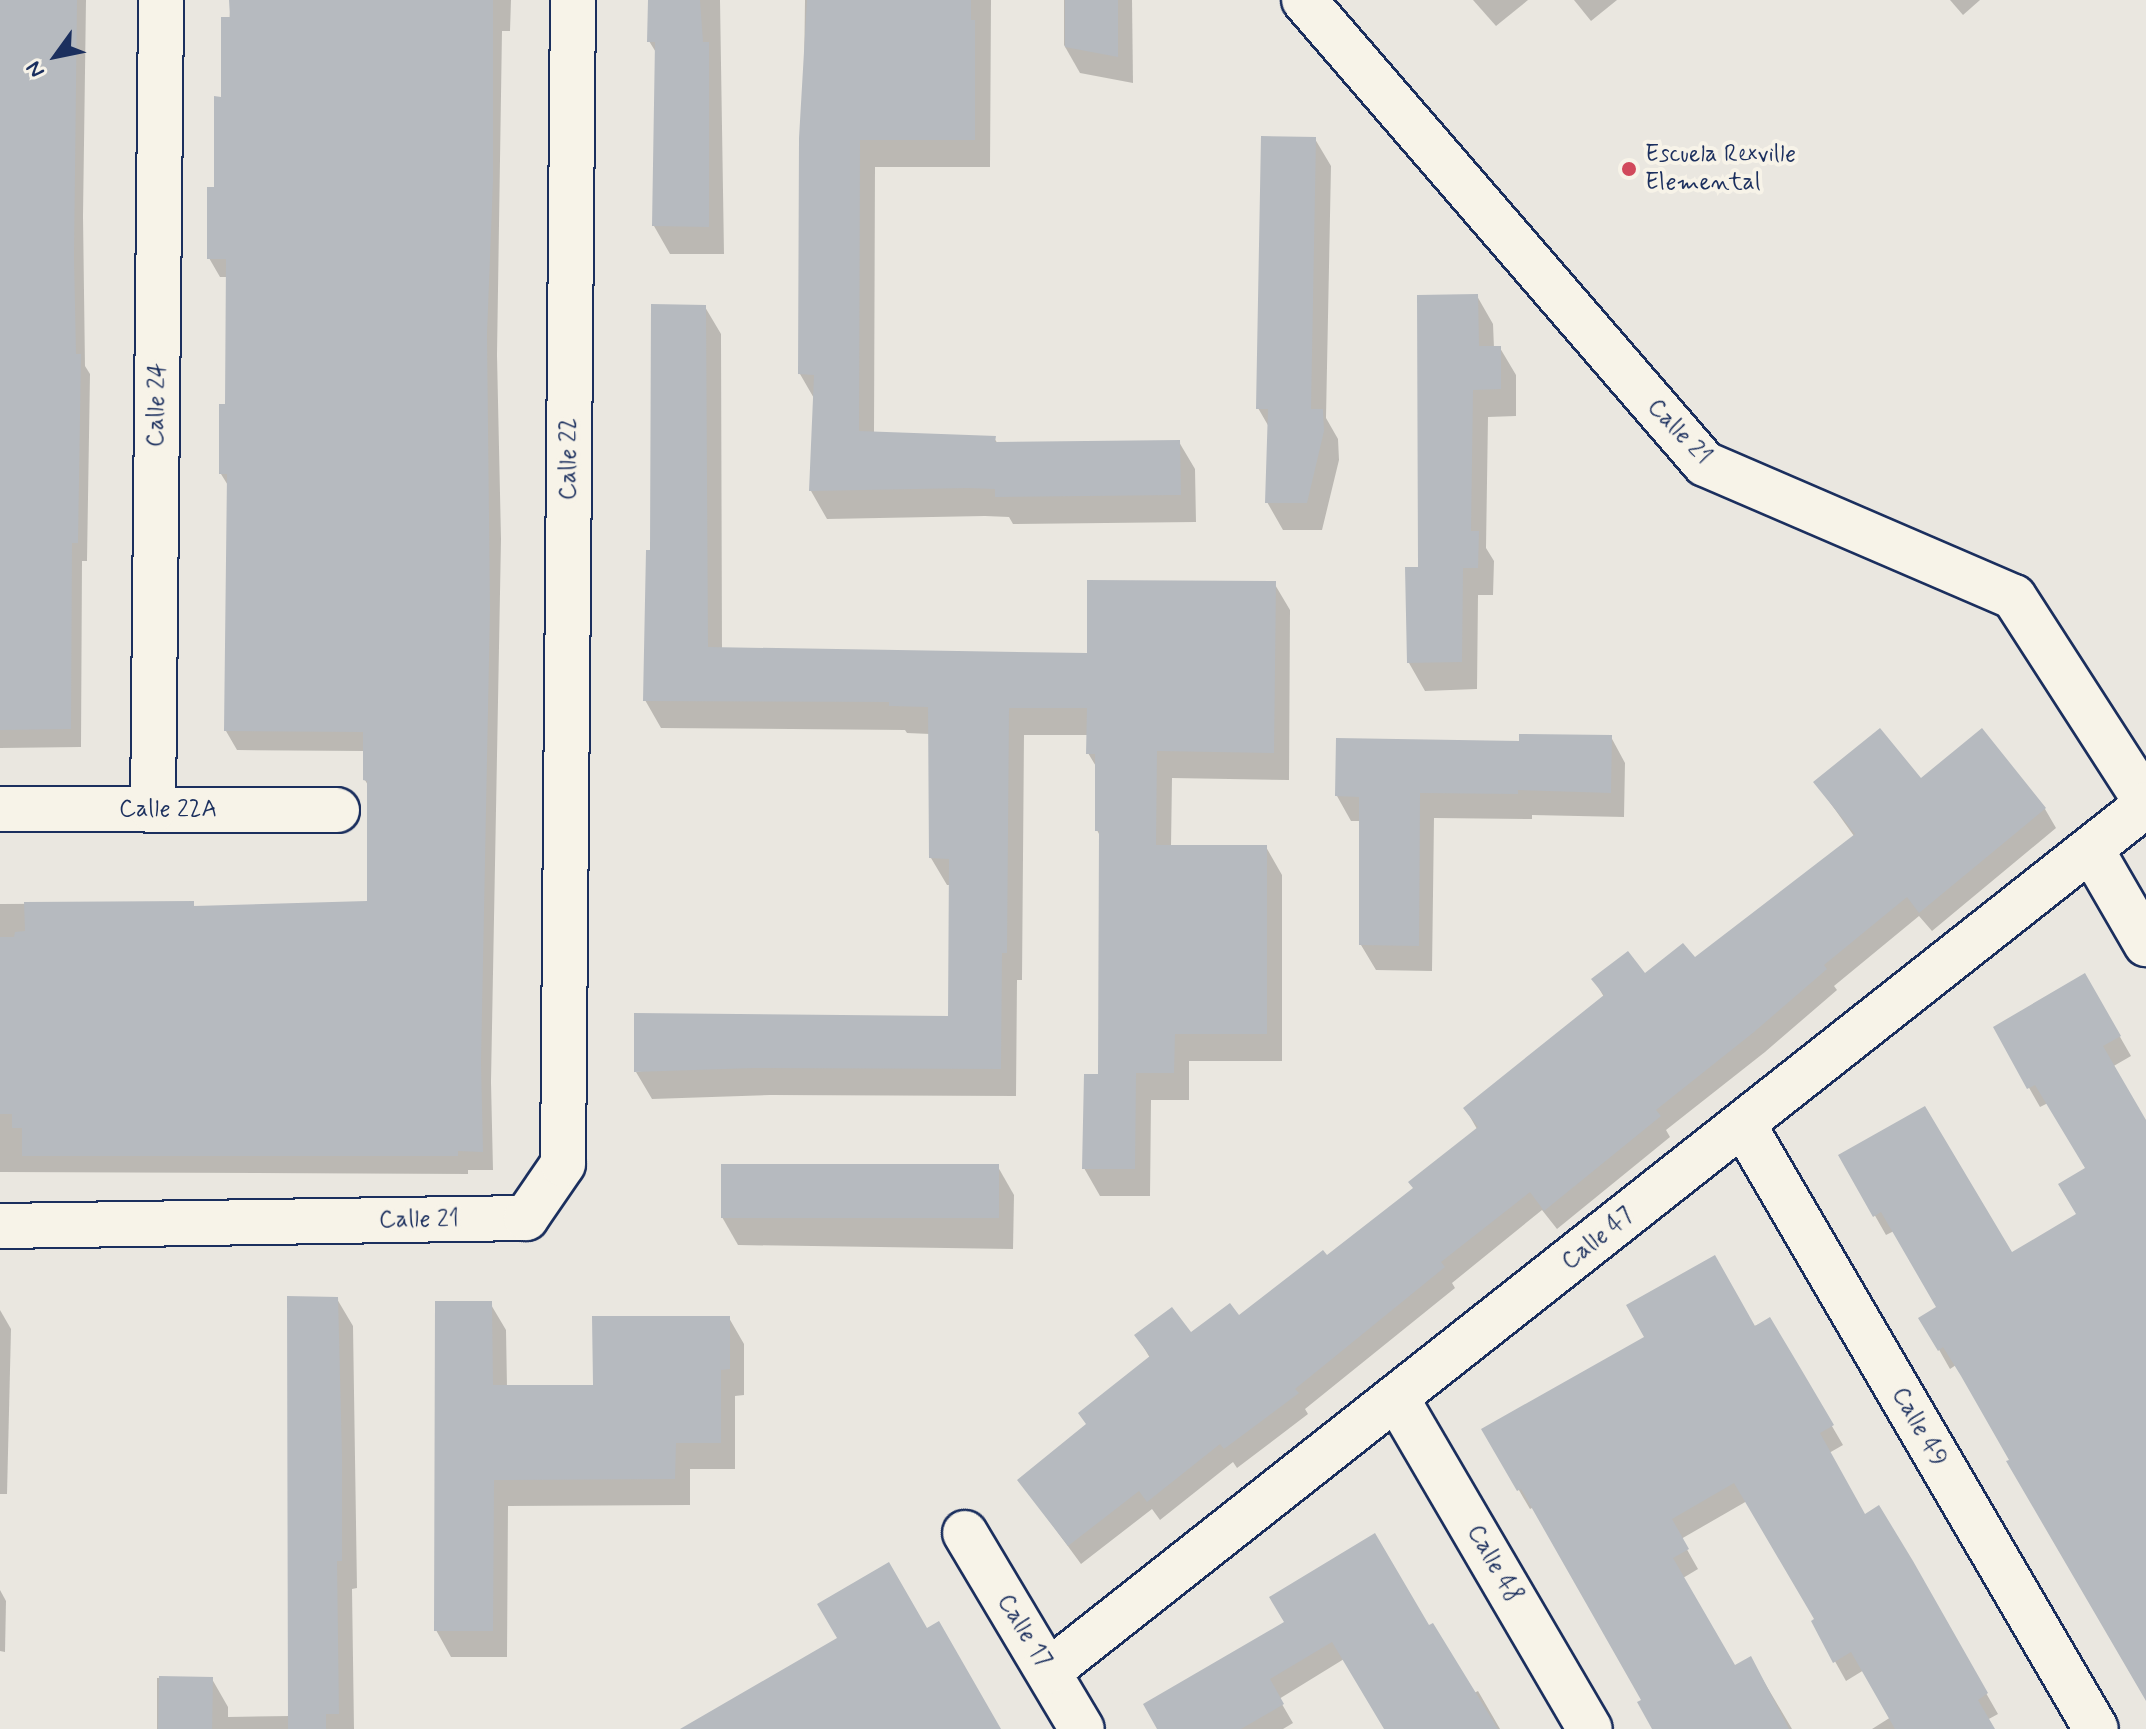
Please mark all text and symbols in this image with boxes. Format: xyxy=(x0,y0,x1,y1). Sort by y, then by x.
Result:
north arrow xyxy=(16,16,96,96)
text: N xyxy=(20,55,52,83)
place label: Escuela Rexville Elemental xyxy=(1645,141,1796,197)
marker: Escuela Rexville Elemental xyxy=(1620,160,1638,178)
street label: Calle 24 xyxy=(142,363,172,447)
street label: Calle 21 xyxy=(1641,393,1717,471)
street label: Calle 22 xyxy=(555,418,583,500)
street label: Calle 22A xyxy=(119,796,217,824)
street label: Calle 47 xyxy=(1556,1201,1640,1277)
street label: Calle 21 xyxy=(379,1205,459,1235)
street label: Calle 49 xyxy=(1885,1382,1953,1472)
street label: Calle 48 xyxy=(1460,1520,1528,1608)
street label: Calle 17 xyxy=(990,1589,1058,1673)

